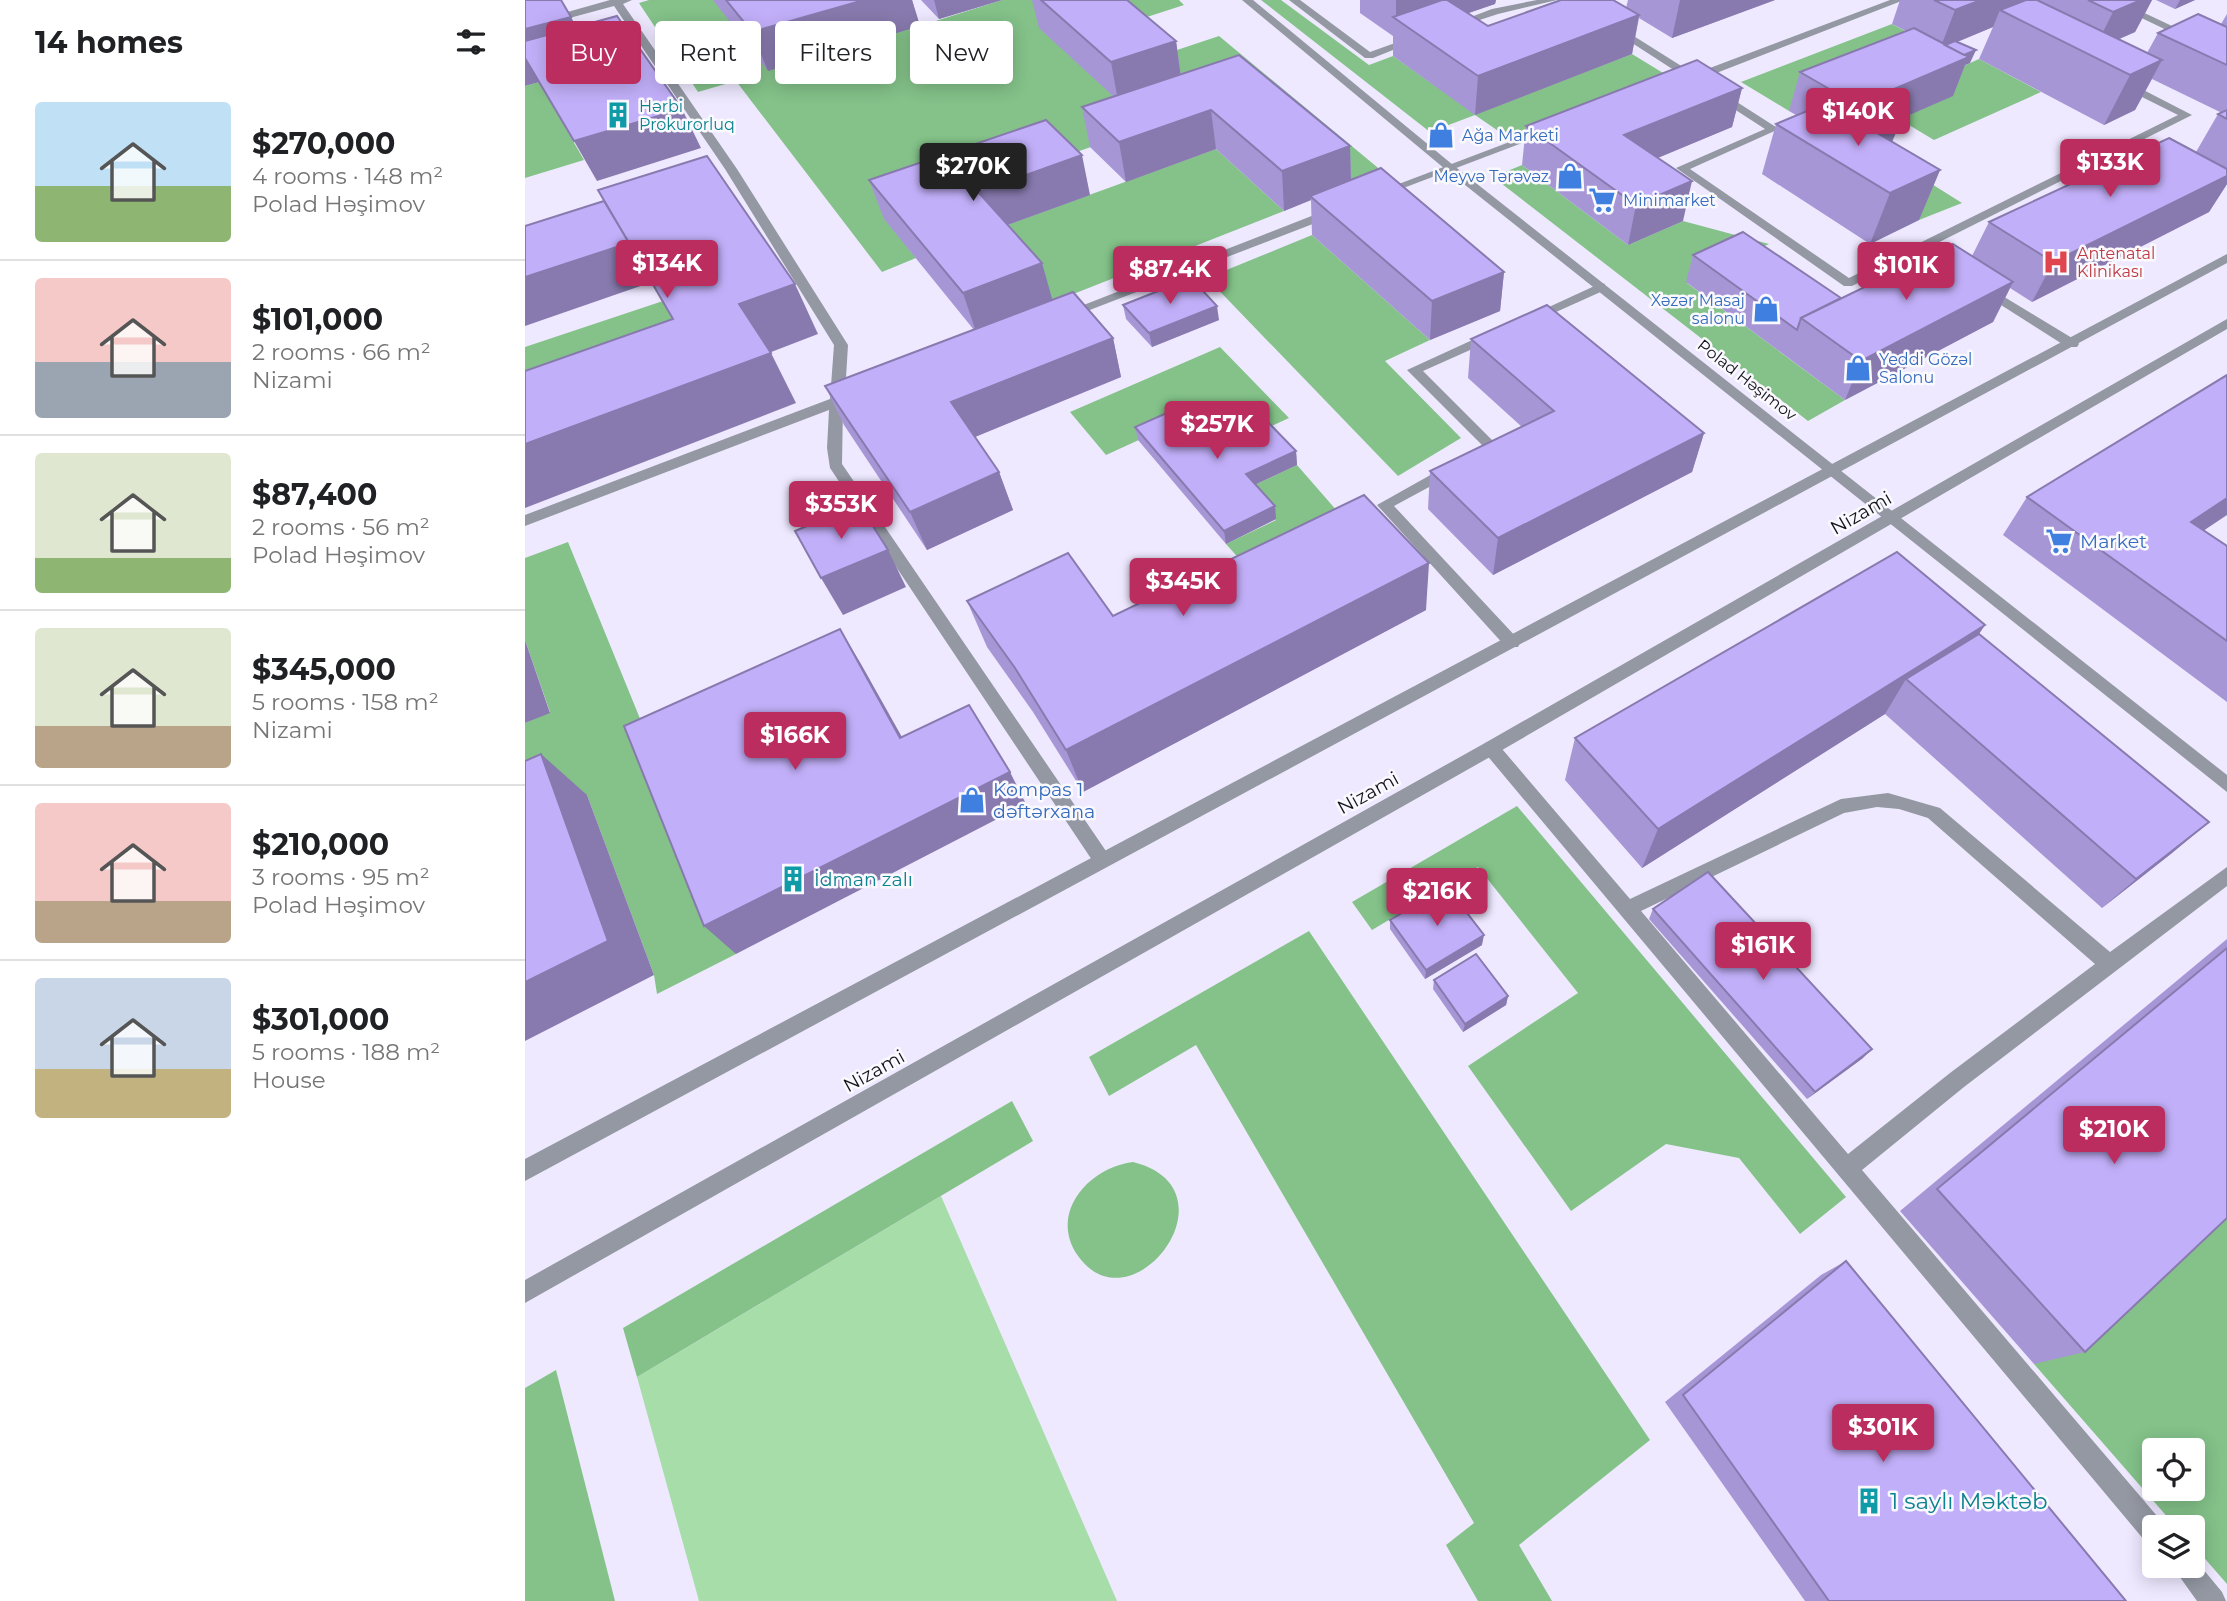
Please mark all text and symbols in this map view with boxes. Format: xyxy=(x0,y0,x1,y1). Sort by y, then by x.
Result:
chip: Buy xyxy=(546,21,641,84)
chip: Rent xyxy=(655,21,761,84)
chip: Filters xyxy=(775,21,896,84)
chip: New xyxy=(910,21,1013,84)
icon: filters xyxy=(452,23,490,61)
text: 14 homes xyxy=(35,24,183,61)
pin: $140K xyxy=(1809,88,1907,148)
place label: Hərbi Prokurorluq xyxy=(639,97,735,134)
text: $140K xyxy=(1822,97,1894,125)
building icon: Hərbi Prokurorluq xyxy=(603,100,633,130)
shop icon: Ağa Marketi xyxy=(1426,120,1456,150)
text: $270,000 xyxy=(252,125,395,162)
place label: Ağa Marketi xyxy=(1462,126,1559,145)
icon: home xyxy=(91,130,175,214)
pin: $133K xyxy=(2061,140,2159,199)
pin: $270K xyxy=(924,144,1022,203)
text: $133K xyxy=(2076,148,2144,176)
text: $270K xyxy=(936,152,1010,180)
shop icon: Meyvə Tərəvəz xyxy=(1555,161,1585,191)
text: 4 rooms · 148 m² xyxy=(252,162,443,190)
place label: Meyvə Tərəvəz xyxy=(1434,167,1549,186)
supermarket icon: Minimarket xyxy=(1587,185,1617,215)
text: Polad Həşimov xyxy=(252,190,425,218)
place label: Minimarket xyxy=(1623,191,1716,210)
pin: $134K xyxy=(618,240,716,300)
pin: $101K xyxy=(1857,243,1955,302)
place label: Antenatal Klinikası xyxy=(2077,244,2155,281)
pin: $87.4K xyxy=(1113,246,1227,306)
hospital icon: Antenatal Klinikası xyxy=(2041,247,2071,277)
text: $134K xyxy=(632,249,702,277)
text: $101K xyxy=(1873,251,1939,279)
text: $87.4K xyxy=(1129,255,1211,283)
place label: Xəzər Masaj salonu xyxy=(1651,291,1745,328)
shop icon: Xəzər Masaj salonu xyxy=(1751,294,1781,324)
text: $101,000 xyxy=(252,301,383,338)
icon: home xyxy=(91,306,175,390)
street label: Polad Həşimov xyxy=(1694,335,1801,425)
text: 2 rooms · 66 m² xyxy=(252,338,431,366)
place label: Yeddi Gözəl Salonu xyxy=(1879,350,1972,387)
shop icon: Yeddi Gözəl Salonu xyxy=(1843,353,1873,383)
text: Nizami xyxy=(252,366,333,394)
pin: $257K xyxy=(1168,402,1266,461)
text: $257K xyxy=(1181,410,1253,438)
text: $87,400 xyxy=(252,476,377,513)
icon: home xyxy=(91,481,175,565)
pin: $353K xyxy=(792,482,890,541)
street label: Nizami xyxy=(1826,486,1896,540)
text: $353K xyxy=(805,490,877,518)
text: 2 rooms · 56 m² xyxy=(252,513,430,541)
supermarket icon: Market xyxy=(2044,526,2074,556)
place label: Market xyxy=(2080,530,2147,553)
text: Polad Həşimov xyxy=(252,541,425,569)
pin: $345K xyxy=(1134,558,1232,618)
text: $345K xyxy=(1146,567,1220,595)
text: $345,000 xyxy=(252,651,396,688)
icon: home xyxy=(91,656,175,740)
text: 5 rooms · 158 m² xyxy=(252,688,439,716)
pin: $166K xyxy=(746,712,844,772)
text: Nizami xyxy=(252,716,333,744)
text: $166K xyxy=(760,721,830,749)
street label: Nizami xyxy=(1333,767,1403,819)
place label: Kompas 1 dəftərxana xyxy=(993,778,1095,823)
shop icon: Kompas 1 dəftərxana xyxy=(957,785,987,815)
text: $210,000 xyxy=(252,826,389,863)
icon: home xyxy=(91,831,175,915)
text: 3 rooms · 95 m² xyxy=(252,863,430,891)
building icon: İdman zalı xyxy=(778,864,808,894)
place label: İdman zalı xyxy=(814,868,913,891)
pin: $216K xyxy=(1388,869,1486,928)
text: $216K xyxy=(1403,877,1471,905)
text: Polad Həşimov xyxy=(252,891,425,919)
pin: $161K xyxy=(1714,922,1812,982)
text: $161K xyxy=(1731,931,1795,959)
text: $301,000 xyxy=(252,1001,389,1038)
icon: home xyxy=(91,1006,175,1090)
text: 5 rooms · 188 m² xyxy=(252,1038,440,1066)
street label: Nizami xyxy=(839,1045,909,1097)
text: House xyxy=(252,1066,326,1094)
pin: $210K xyxy=(2065,1106,2163,1166)
text: $210K xyxy=(2079,1115,2149,1143)
pin: $301K xyxy=(1834,1404,1932,1464)
text: $301K xyxy=(1848,1413,1918,1441)
map controls xyxy=(2142,1438,2205,1578)
button: locate xyxy=(2142,1438,2205,1501)
building icon: 1 saylı Məktəb xyxy=(1854,1486,1884,1516)
place label: 1 saylı Məktəb xyxy=(1890,1487,2048,1515)
button: layers xyxy=(2142,1515,2205,1578)

